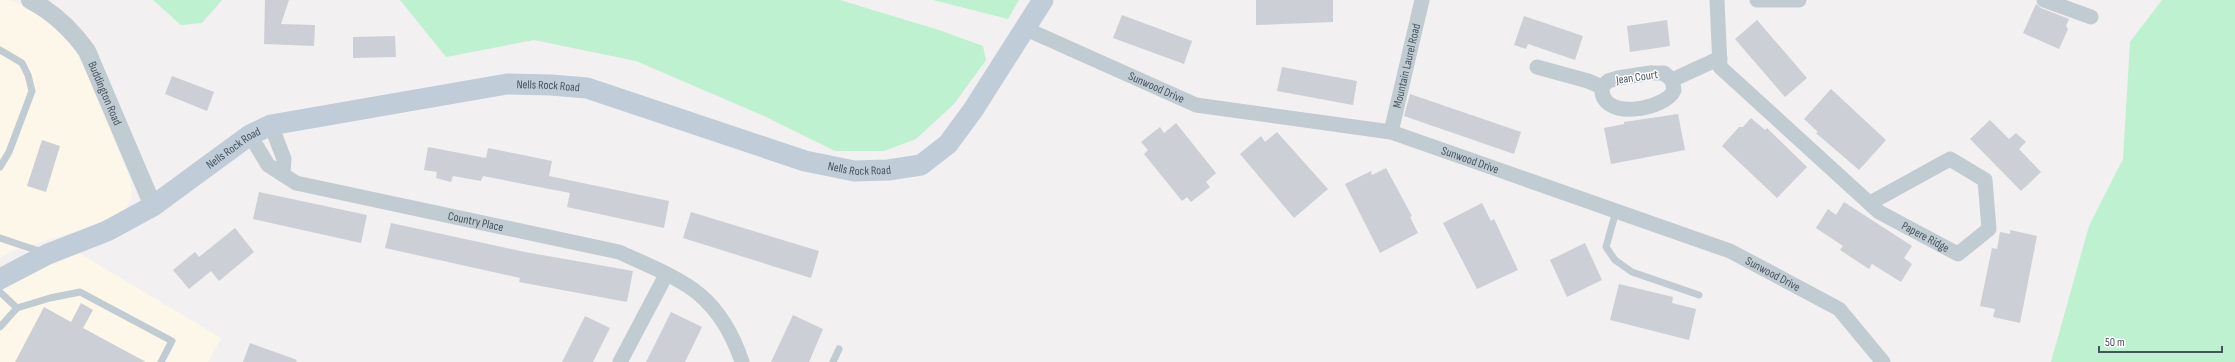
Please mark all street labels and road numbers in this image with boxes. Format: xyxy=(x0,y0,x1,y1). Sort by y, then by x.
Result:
street label: Mountain Laurel Road xyxy=(1390,22,1424,110)
street label: Buddington Road xyxy=(84,59,125,128)
street label: Jean Court xyxy=(1614,67,1659,88)
street label: Sunwood Drive xyxy=(1126,69,1187,107)
street label: Nells Rock Road xyxy=(516,77,580,95)
street label: Nells Rock Road xyxy=(203,124,263,173)
street label: Sunwood Drive xyxy=(1439,143,1501,177)
street label: Nells Rock Road xyxy=(826,159,892,179)
street label: Country Place xyxy=(446,209,505,235)
street label: Papere Ridge xyxy=(1899,218,1952,256)
street label: Sunwood Drive xyxy=(1743,254,1803,295)

